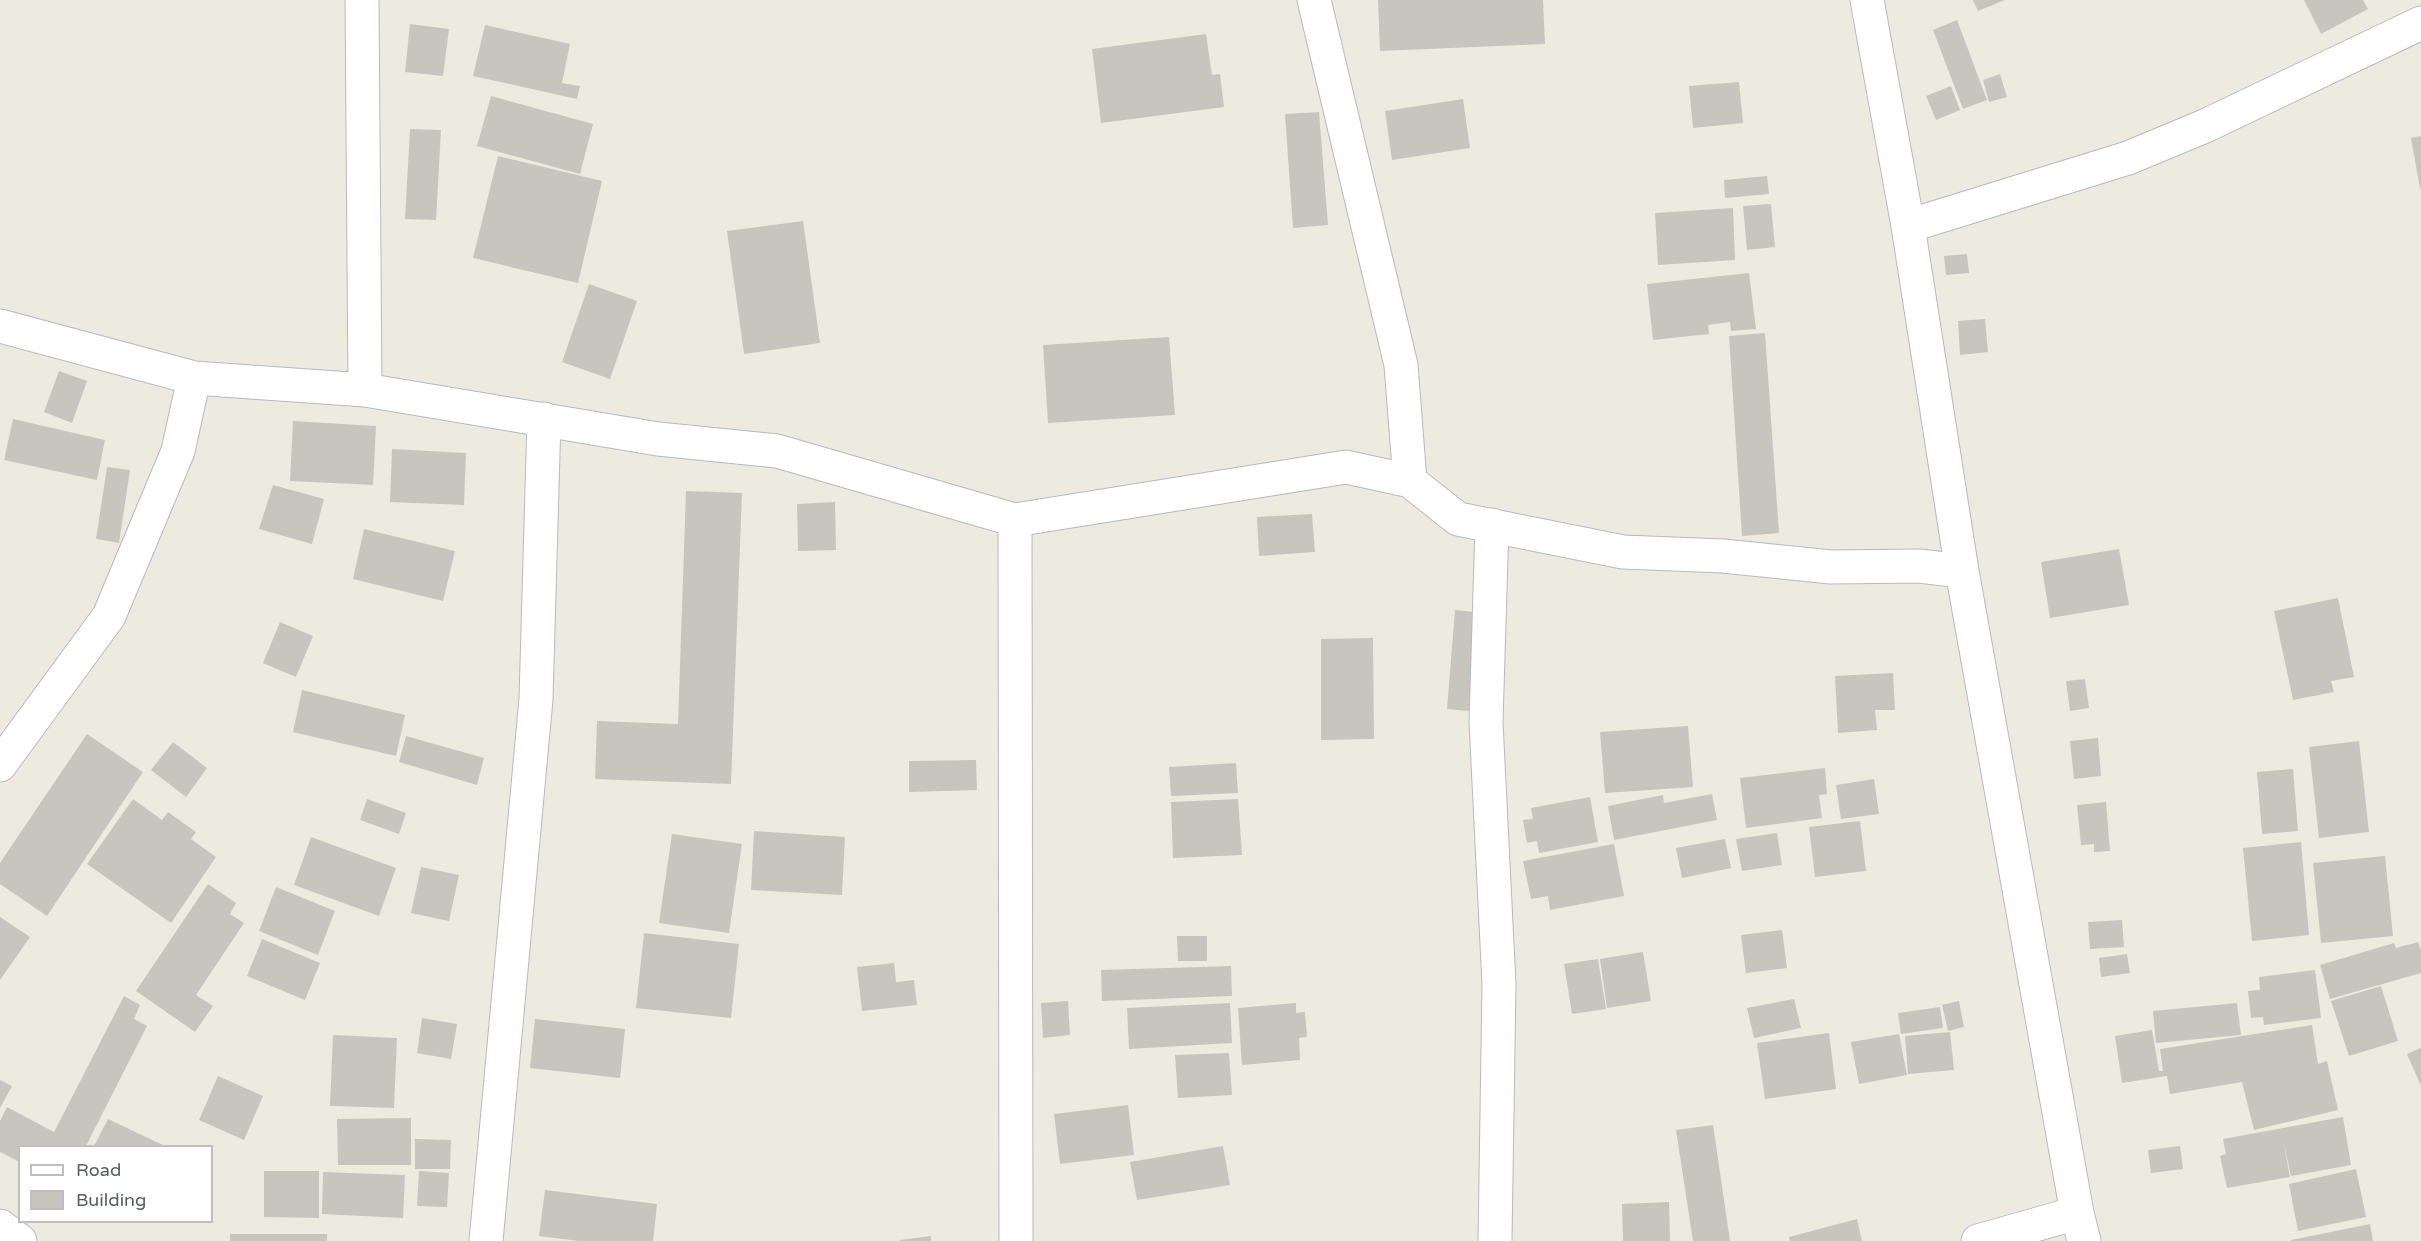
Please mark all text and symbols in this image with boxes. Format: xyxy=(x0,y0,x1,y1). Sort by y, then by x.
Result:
legend xyxy=(18,1145,213,1223)
text: Road xyxy=(76,1159,121,1181)
text: Building xyxy=(76,1189,146,1211)

